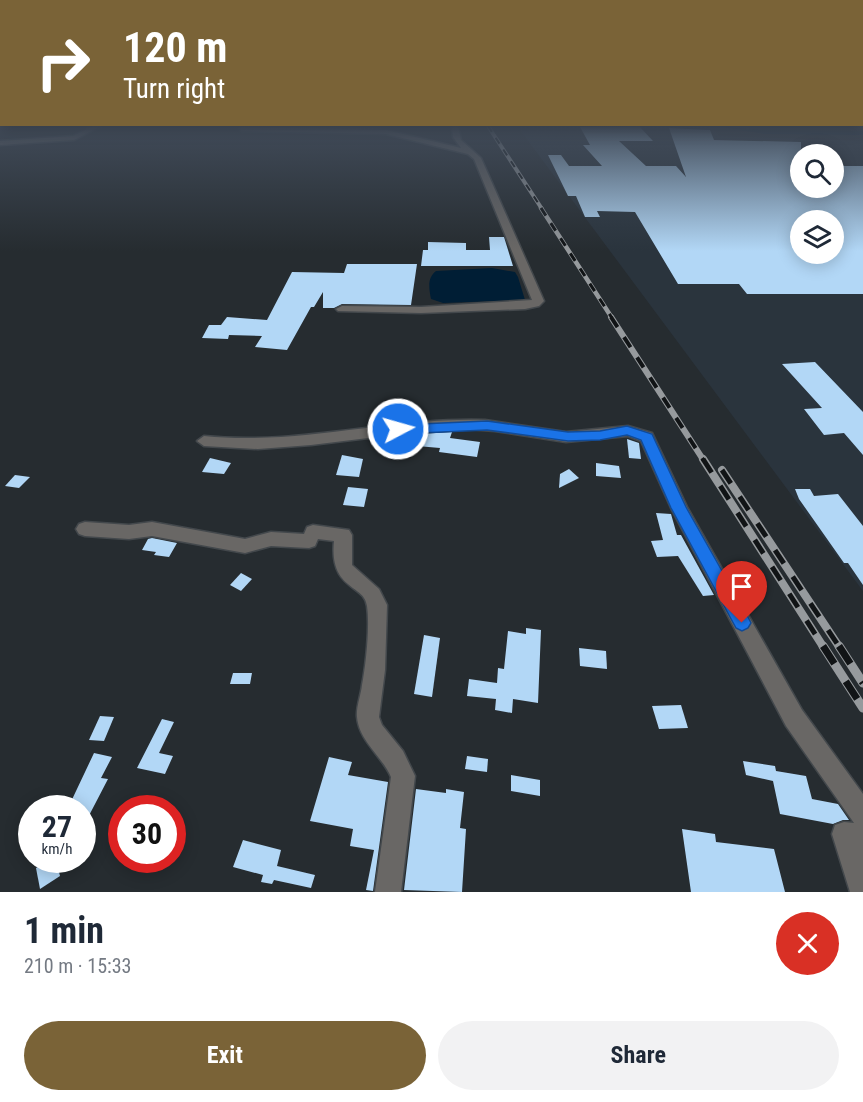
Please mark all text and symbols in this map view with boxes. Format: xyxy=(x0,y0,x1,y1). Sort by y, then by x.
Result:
text: 120 m xyxy=(123,23,228,72)
icon: right xyxy=(24,24,102,102)
text: Turn right xyxy=(123,73,225,105)
map controls xyxy=(790,144,844,264)
button: search xyxy=(790,144,844,198)
button: layers xyxy=(790,210,844,264)
position arrow xyxy=(366,397,430,461)
pin xyxy=(716,561,767,623)
icon: arrive xyxy=(725,570,758,603)
speed limit sign: 30 xyxy=(108,795,186,873)
text: 27 xyxy=(42,809,72,844)
text: km/h xyxy=(42,840,72,858)
text: 1 min xyxy=(24,910,104,952)
button: close xyxy=(776,912,839,975)
text: 210 m · 15:33 xyxy=(24,954,131,978)
button: Exit xyxy=(24,1021,426,1090)
button: Share xyxy=(438,1021,839,1090)

